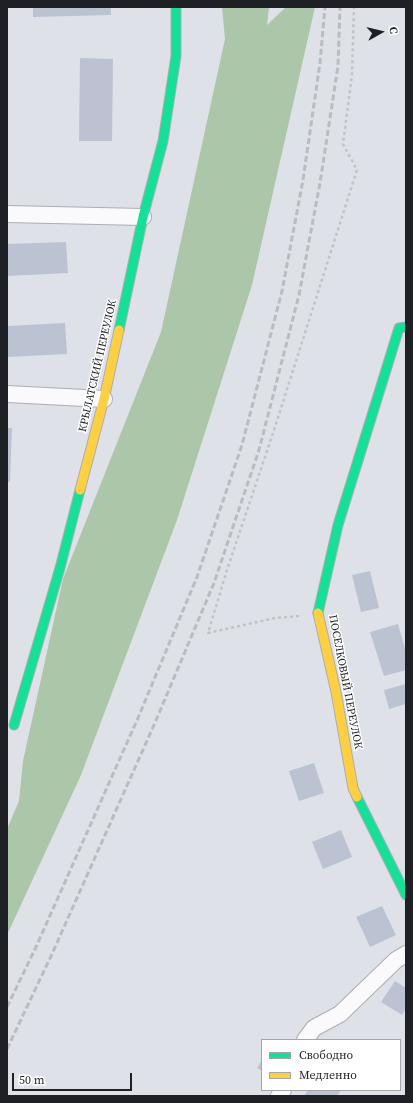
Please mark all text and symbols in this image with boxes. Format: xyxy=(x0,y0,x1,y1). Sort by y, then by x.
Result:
north arrow xyxy=(361,12,401,52)
text: С xyxy=(385,26,401,35)
street label: КРЫЛАТСКИЙ ПЕРЕУЛОК xyxy=(76,299,120,433)
street label: ПОСЕЛКОВЫЙ ПЕРЕУЛОК xyxy=(326,614,364,750)
legend xyxy=(261,1039,401,1091)
text: Свободно xyxy=(299,1047,353,1063)
scale bar xyxy=(14,1065,134,1091)
text: Медленно xyxy=(299,1067,357,1083)
text: 50 m xyxy=(19,1072,45,1088)

